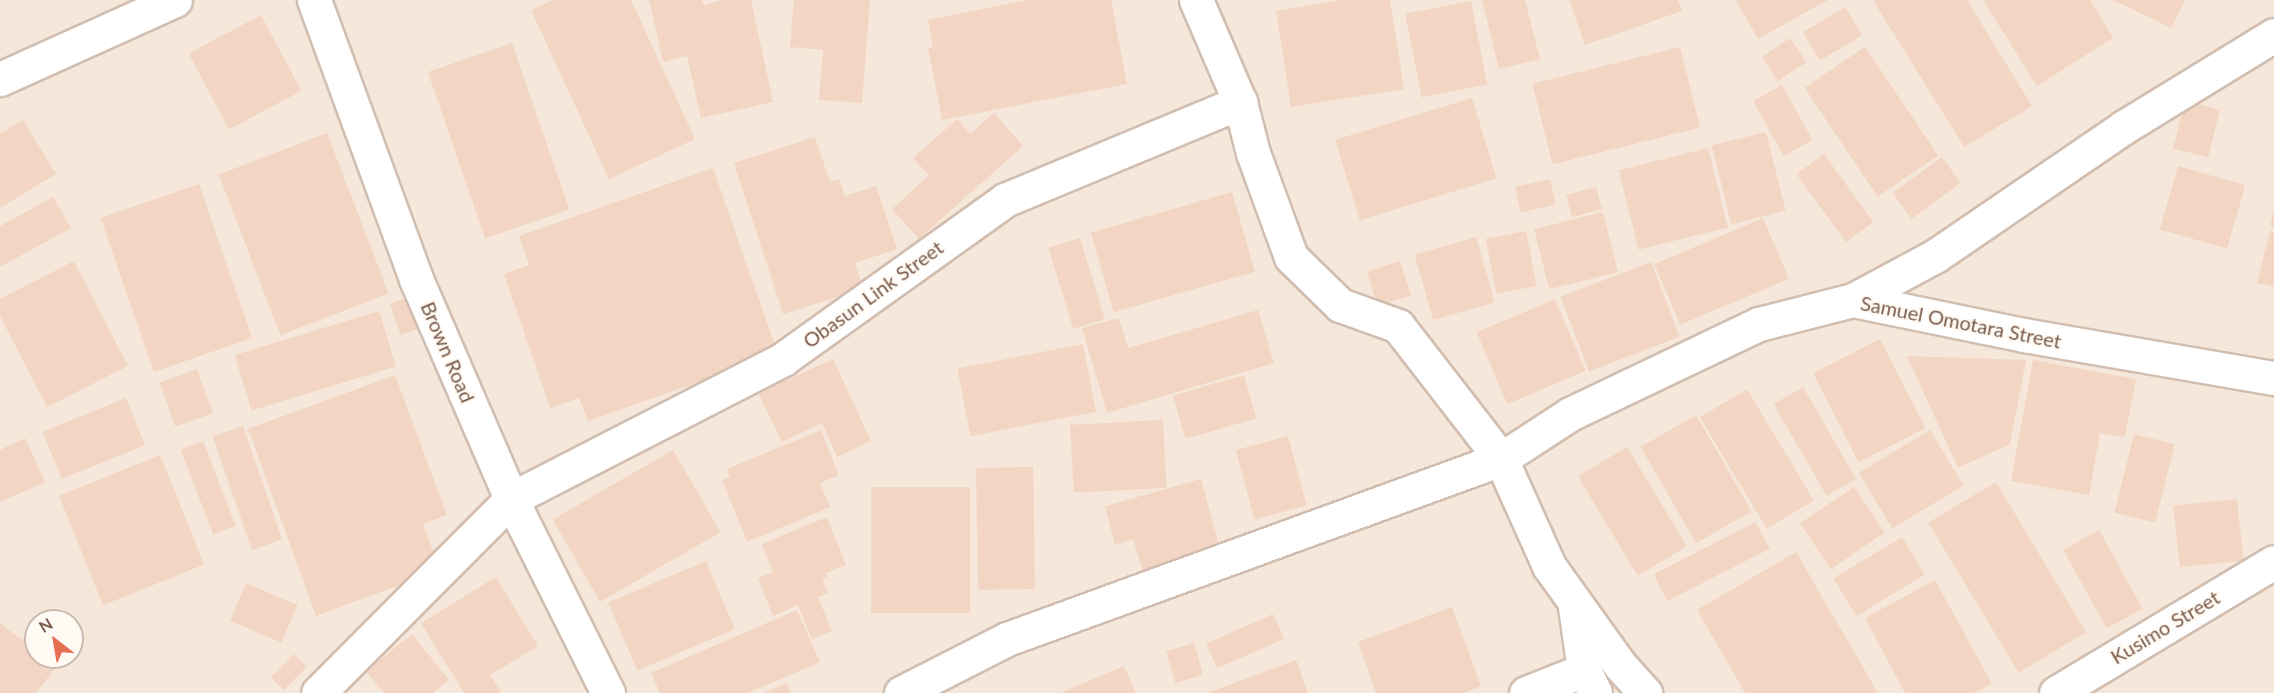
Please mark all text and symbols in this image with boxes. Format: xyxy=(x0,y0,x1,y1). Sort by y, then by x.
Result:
street label: Obasun Link Street xyxy=(798,235,948,353)
street label: Samuel Omotara Street xyxy=(1859,291,2063,353)
street label: Brown Road xyxy=(416,298,480,406)
street label: Kusimo Street xyxy=(2106,585,2224,669)
north arrow xyxy=(24,609,84,669)
text: N xyxy=(35,614,56,636)

